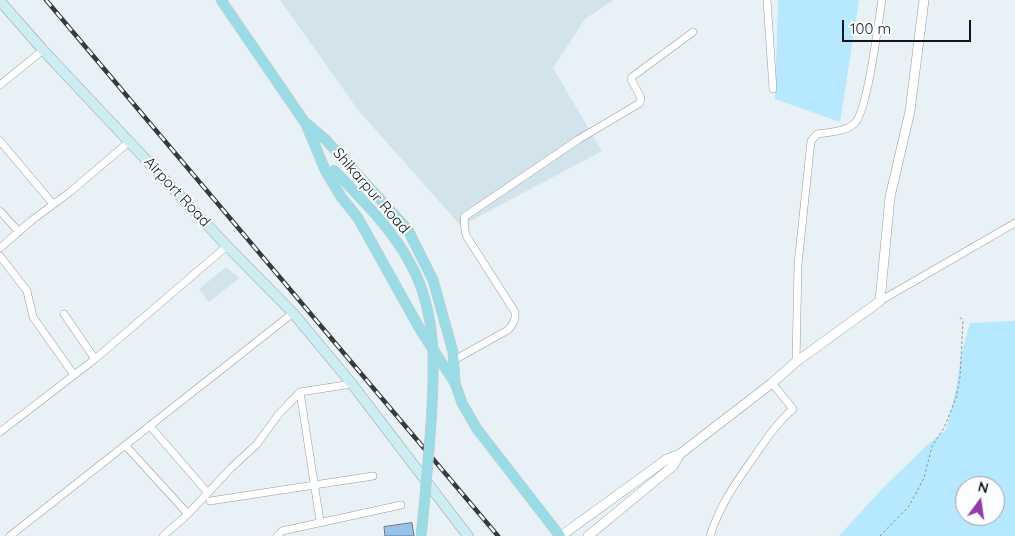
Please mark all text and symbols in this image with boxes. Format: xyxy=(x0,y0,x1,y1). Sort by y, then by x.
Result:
scale bar xyxy=(845,10,974,42)
text: 100 m xyxy=(850,19,891,38)
street label: Shikarpur Road xyxy=(329,144,413,238)
street label: Airport Road xyxy=(140,153,214,231)
north arrow xyxy=(955,476,1005,526)
text: N xyxy=(976,477,991,497)

